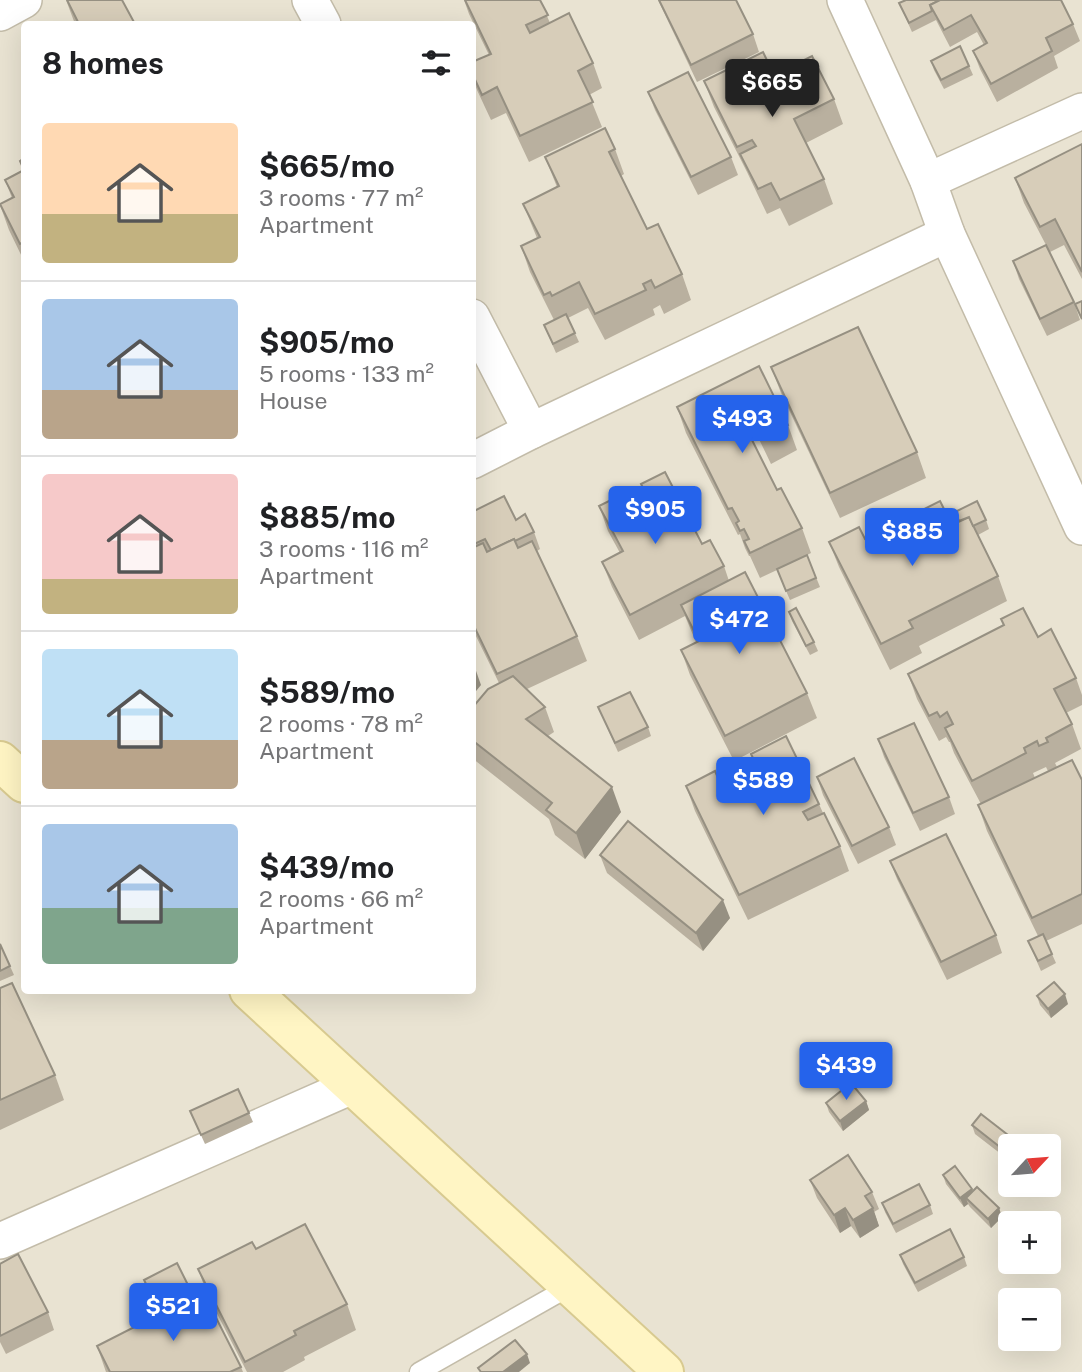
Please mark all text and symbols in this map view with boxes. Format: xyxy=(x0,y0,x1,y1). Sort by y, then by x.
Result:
icon: filters xyxy=(417,44,455,82)
text: 8 homes xyxy=(42,45,164,81)
pin: $665 xyxy=(731,60,813,119)
text: $665 xyxy=(741,68,803,95)
text: $665/mo xyxy=(259,148,395,184)
icon: home xyxy=(98,151,182,235)
text: 3 rooms · 77 m² xyxy=(259,184,423,211)
text: Apartment xyxy=(259,211,374,238)
text: $905/mo xyxy=(259,324,394,360)
icon: home xyxy=(98,327,182,411)
text: 5 rooms · 133 m² xyxy=(259,360,434,387)
text: House xyxy=(259,387,327,414)
pin: $493 xyxy=(701,396,783,455)
text: $493 xyxy=(711,404,773,431)
pin: $905 xyxy=(614,486,696,546)
text: $905 xyxy=(624,495,686,522)
text: $885/mo xyxy=(259,499,395,535)
icon: home xyxy=(98,502,182,586)
pin: $885 xyxy=(871,508,953,568)
text: $885 xyxy=(881,517,943,544)
text: 3 rooms · 116 m² xyxy=(259,535,429,562)
text: Apartment xyxy=(259,562,374,589)
pin: $472 xyxy=(698,596,780,656)
text: $472 xyxy=(709,605,769,632)
text: $589/mo xyxy=(259,674,395,710)
icon: home xyxy=(98,677,182,761)
text: 2 rooms · 78 m² xyxy=(259,710,423,737)
text: Apartment xyxy=(259,737,374,764)
pin: $589 xyxy=(722,758,804,817)
text: $589 xyxy=(732,766,794,793)
text: $439/mo xyxy=(259,849,394,885)
icon: home xyxy=(98,852,182,936)
text: 2 rooms · 66 m² xyxy=(259,885,423,912)
text: Apartment xyxy=(259,912,374,939)
pin: $439 xyxy=(805,1042,887,1102)
text: $439 xyxy=(815,1051,877,1078)
north arrow xyxy=(998,1134,1060,1197)
map controls xyxy=(998,1134,1061,1351)
button: + xyxy=(998,1211,1061,1274)
pin: $521 xyxy=(132,1284,214,1343)
button: − xyxy=(998,1288,1061,1351)
text: $521 xyxy=(145,1292,201,1319)

